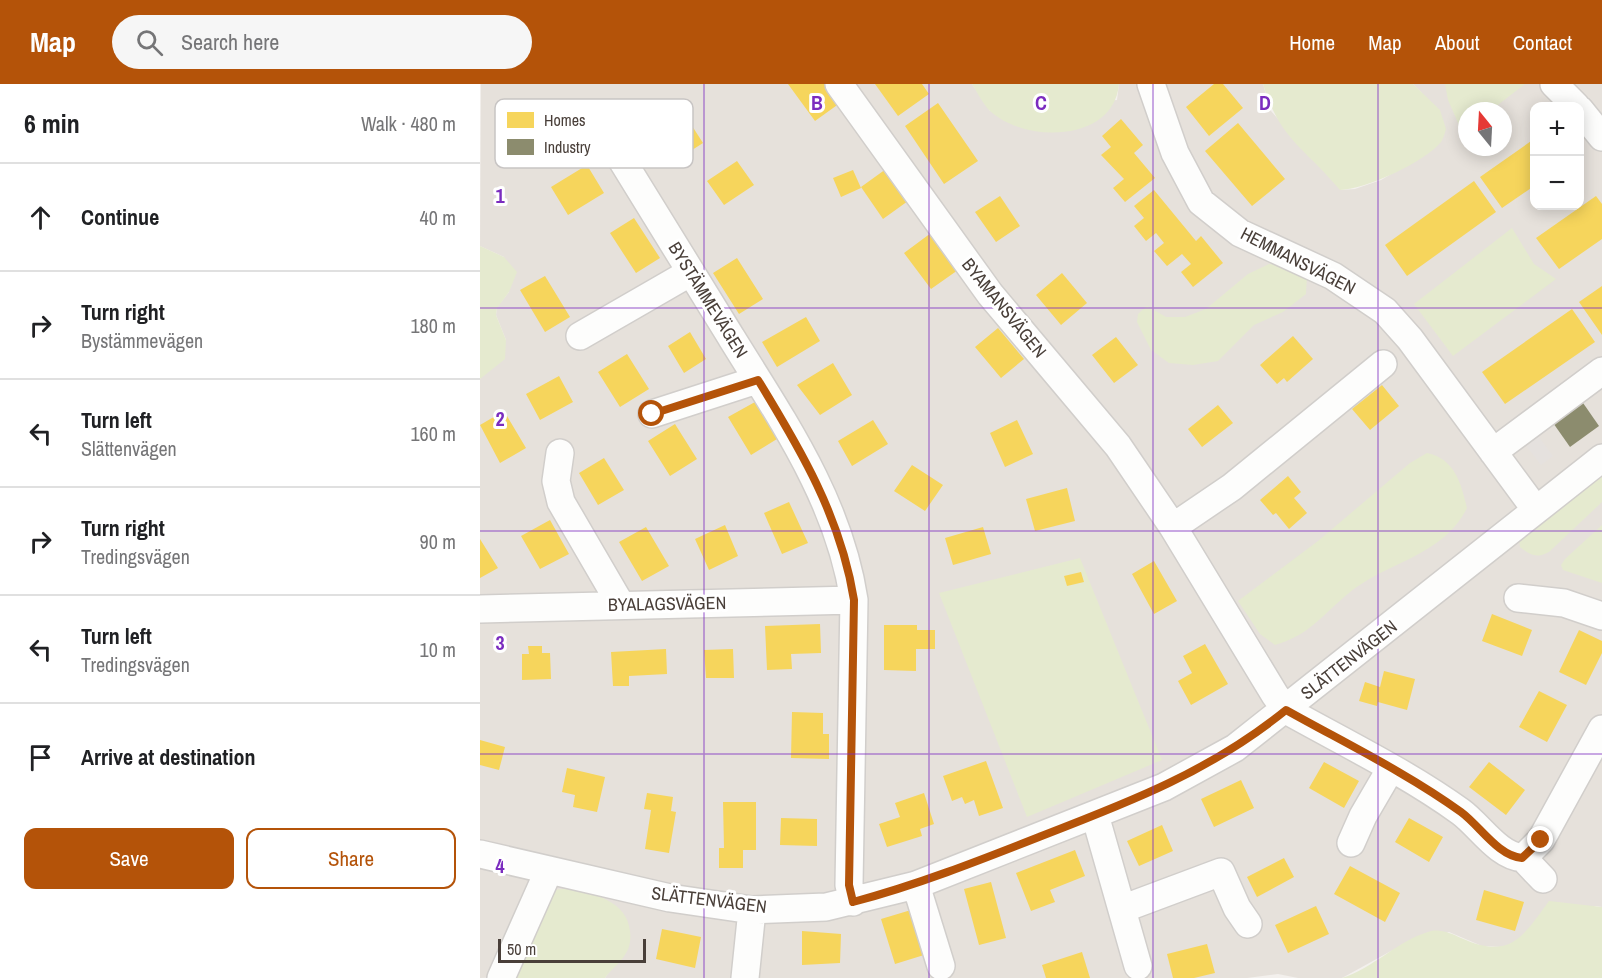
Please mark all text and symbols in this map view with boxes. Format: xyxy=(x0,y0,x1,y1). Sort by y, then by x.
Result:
search box xyxy=(112,15,532,69)
text: Map xyxy=(30,23,76,61)
icon: search xyxy=(133,26,166,59)
text: Search here xyxy=(181,27,279,57)
text: Home xyxy=(1289,28,1335,57)
text: Map xyxy=(1368,28,1402,57)
text: About xyxy=(1435,28,1480,57)
text: Contact xyxy=(1513,28,1572,57)
text: B xyxy=(811,89,823,116)
text: C xyxy=(1035,89,1047,116)
text: D xyxy=(1259,89,1271,116)
legend xyxy=(495,99,693,168)
north arrow xyxy=(1458,102,1512,156)
map controls xyxy=(1530,102,1584,210)
button: + xyxy=(1530,102,1584,156)
text: 6 min xyxy=(24,106,80,141)
text: Homes xyxy=(544,109,586,131)
text: Walk · 480 m xyxy=(361,110,456,137)
text: Industry xyxy=(544,136,591,158)
button: − xyxy=(1530,156,1584,210)
text: 1 xyxy=(495,182,505,209)
icon: ahead xyxy=(24,201,57,234)
text: Continue xyxy=(81,202,159,232)
text: 40 m xyxy=(420,204,456,231)
street label: HEMMANSVÄGEN xyxy=(1236,221,1360,300)
street label: BYSTÄMMEVÄGEN xyxy=(663,237,754,362)
street label: BYAMANSVÄGEN xyxy=(956,253,1052,363)
text: Turn right xyxy=(81,297,165,327)
icon: right xyxy=(24,309,57,342)
text: 180 m xyxy=(410,312,456,339)
text: Bystämmevägen xyxy=(81,327,203,354)
route start xyxy=(638,400,664,426)
text: Turn left xyxy=(81,405,152,435)
text: 2 xyxy=(495,405,505,432)
icon: left xyxy=(24,417,57,450)
text: 160 m xyxy=(410,420,456,447)
text: Slättenvägen xyxy=(81,435,177,462)
text: Turn right xyxy=(81,513,165,543)
icon: right xyxy=(24,525,57,558)
text: 90 m xyxy=(420,528,456,555)
text: Tredingsvägen xyxy=(81,543,190,570)
street label: BYALAGSVÄGEN xyxy=(608,590,726,617)
street label: SLÄTTENVÄGEN xyxy=(1295,614,1402,705)
text: Turn left xyxy=(81,621,152,651)
text: 3 xyxy=(495,629,505,656)
icon: left xyxy=(24,633,57,666)
text: 10 m xyxy=(420,636,456,663)
text: Tredingsvägen xyxy=(81,651,190,678)
icon: arrive xyxy=(24,741,57,774)
text: Arrive at destination xyxy=(81,742,255,772)
route end xyxy=(1527,826,1553,852)
button: Save xyxy=(24,828,234,889)
button: Share xyxy=(246,828,456,889)
text: 4 xyxy=(495,852,505,879)
street label: SLÄTTENVÄGEN xyxy=(650,880,768,919)
scale bar xyxy=(498,936,646,964)
text: 50 m xyxy=(507,938,536,960)

